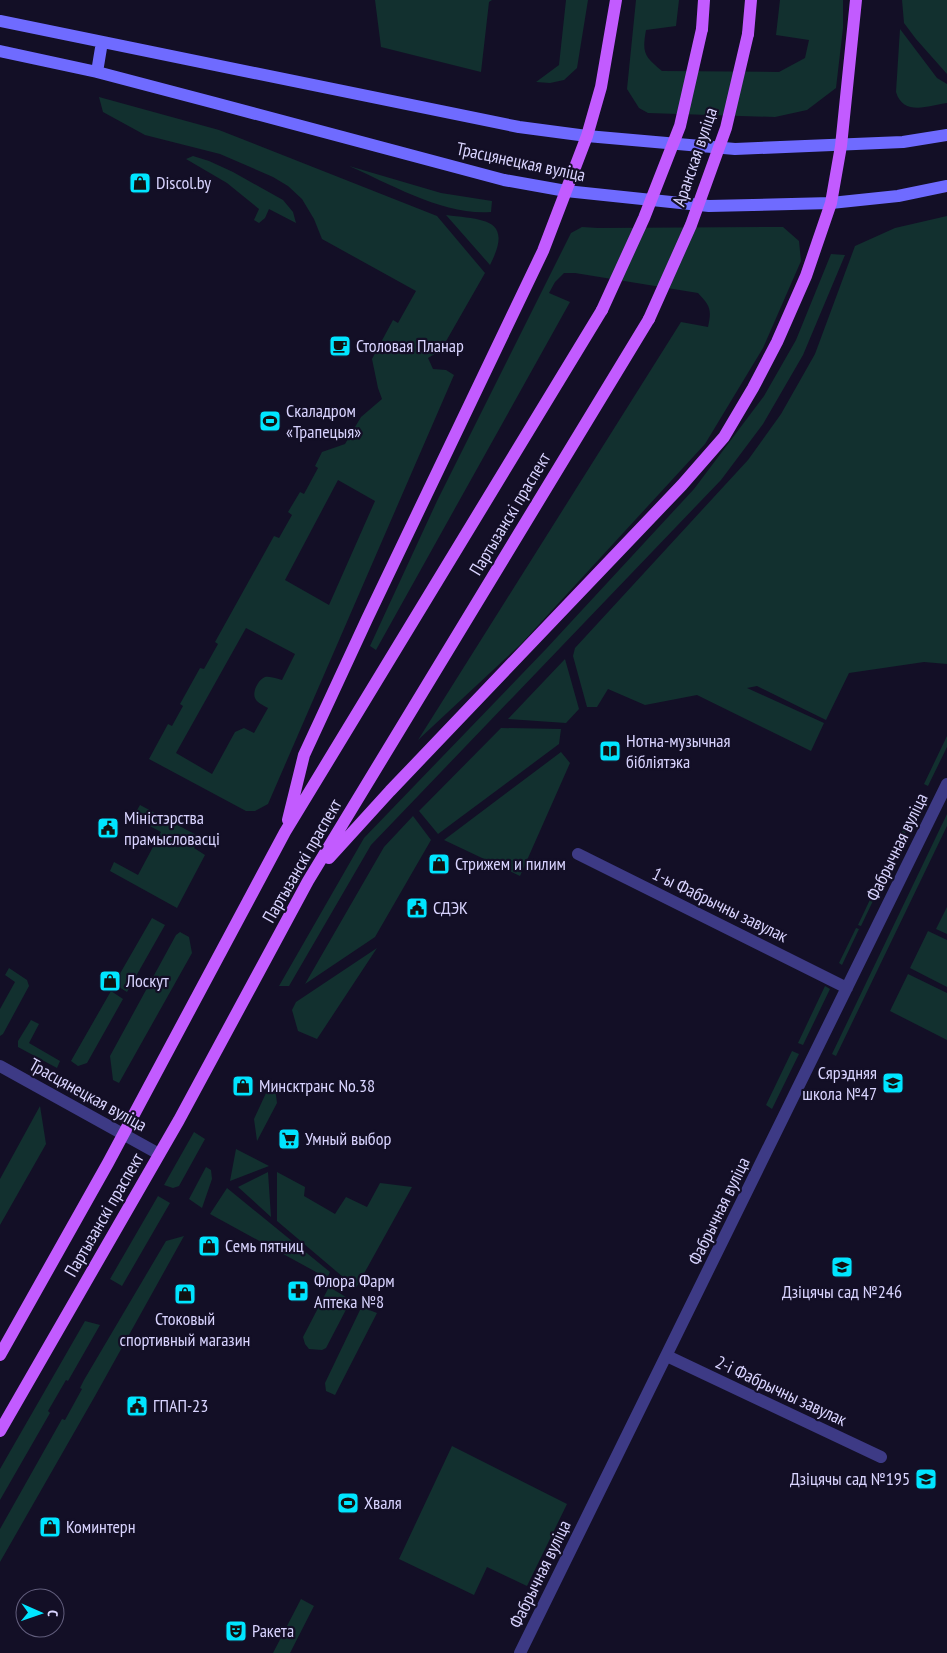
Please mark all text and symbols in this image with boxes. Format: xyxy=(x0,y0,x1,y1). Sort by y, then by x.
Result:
street label: Аранская вуліца xyxy=(667,104,722,209)
street label: Трасцянецкая вуліца xyxy=(455,137,588,186)
shop icon: Discol.by xyxy=(128,171,152,195)
place label: Discol.by xyxy=(156,171,211,194)
cafe icon: Столовая Планар xyxy=(328,334,352,358)
place label: Столовая Планар xyxy=(356,334,464,357)
place label: Скаладром «Трапецыя» xyxy=(286,399,361,443)
sports icon: Скаладром «Трапецыя» xyxy=(258,409,282,433)
street label: Партызанскі праспект xyxy=(464,448,555,579)
place label: Нотна-музычная бібліятэка xyxy=(626,729,731,773)
library icon: Нотна-музычная бібліятэка xyxy=(598,739,622,763)
street label: Фабрычная вуліца xyxy=(861,789,933,904)
street label: Партызанскі праспект xyxy=(257,795,346,927)
place label: Міністэрства прамысловасці xyxy=(124,806,220,850)
public building icon: Міністэрства прамысловасці xyxy=(96,816,120,840)
shop icon: Стрижем и пилим xyxy=(427,852,451,876)
place label: Стрижем и пилим xyxy=(455,852,566,875)
street label: 1-ы Фабрычны завулак xyxy=(649,862,792,947)
public building icon: СДЭК xyxy=(405,896,429,920)
place label: СДЭК xyxy=(433,896,468,919)
shop icon: Лоскут xyxy=(98,969,122,993)
place label: Лоскут xyxy=(125,969,169,992)
street label: Трасцянецкая вуліца xyxy=(25,1053,151,1136)
place label: Сярэдняя школа №47 xyxy=(802,1061,877,1105)
school or university icon: Сярэдняя школа №47 xyxy=(881,1071,905,1095)
shop icon: Минсктранс No.38 xyxy=(231,1074,255,1098)
place label: Минсктранс No.38 xyxy=(259,1074,375,1097)
supermarket icon: Умный выбор xyxy=(277,1127,301,1151)
place label: Умный выбор xyxy=(305,1127,391,1150)
street label: Партызанскі праспект xyxy=(59,1149,148,1281)
street label: Фабрычная вуліца xyxy=(683,1153,755,1268)
shop icon: Семь пятниц xyxy=(197,1234,221,1258)
place label: Семь пятниц xyxy=(225,1234,304,1257)
school or university icon: Дзіцячы сад №246 xyxy=(830,1255,854,1279)
place label: Флора Фарм Аптека №8 xyxy=(314,1269,395,1313)
pharmacy icon: Флора Фарм Аптека №8 xyxy=(286,1279,310,1303)
place label: Дзіцячы сад №246 xyxy=(782,1280,902,1303)
shop icon: Стоковый спортивный магазин xyxy=(173,1282,197,1306)
place label: Стоковый спортивный магазин xyxy=(120,1307,250,1351)
street label: 2-і Фабрычны завулак xyxy=(712,1350,851,1431)
public building icon: ГПАП-23 xyxy=(125,1394,149,1418)
place label: ГПАП-23 xyxy=(153,1394,208,1417)
place label: Дзіцячы сад №195 xyxy=(790,1467,910,1490)
school or university icon: Дзіцячы сад №195 xyxy=(914,1467,938,1491)
sports icon: Хваля xyxy=(336,1491,360,1515)
place label: Хваля xyxy=(364,1491,402,1514)
shop icon: Коминтерн xyxy=(38,1515,62,1539)
place label: Коминтерн xyxy=(66,1515,136,1538)
street label: Фабрычная вуліца xyxy=(504,1516,576,1631)
north arrow xyxy=(15,1588,65,1638)
text: С xyxy=(44,1610,62,1618)
theatre icon: Ракета xyxy=(224,1619,248,1643)
place label: Ракета xyxy=(252,1619,294,1642)

